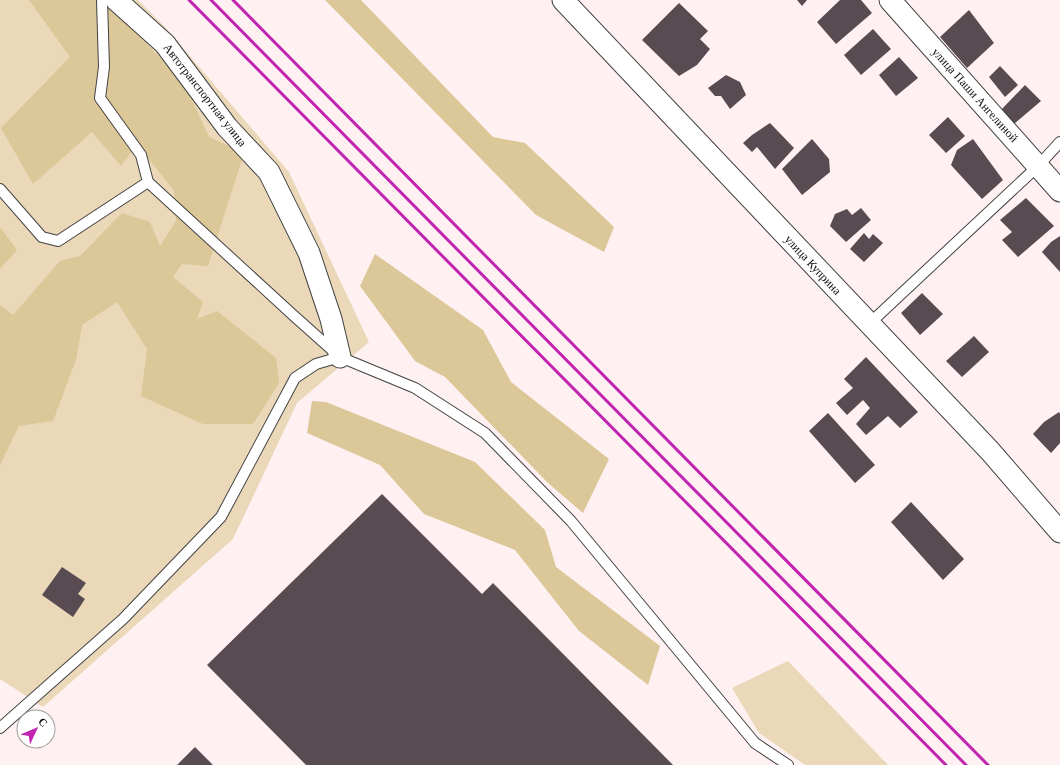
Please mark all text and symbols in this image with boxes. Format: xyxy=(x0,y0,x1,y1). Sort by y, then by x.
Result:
street label: Автотранспортная улица xyxy=(160,41,250,150)
street label: улица Паши Ангелиной xyxy=(929,45,1021,145)
street label: улица Куприна xyxy=(782,232,845,298)
north arrow xyxy=(16,709,56,749)
text: С xyxy=(36,715,50,729)

